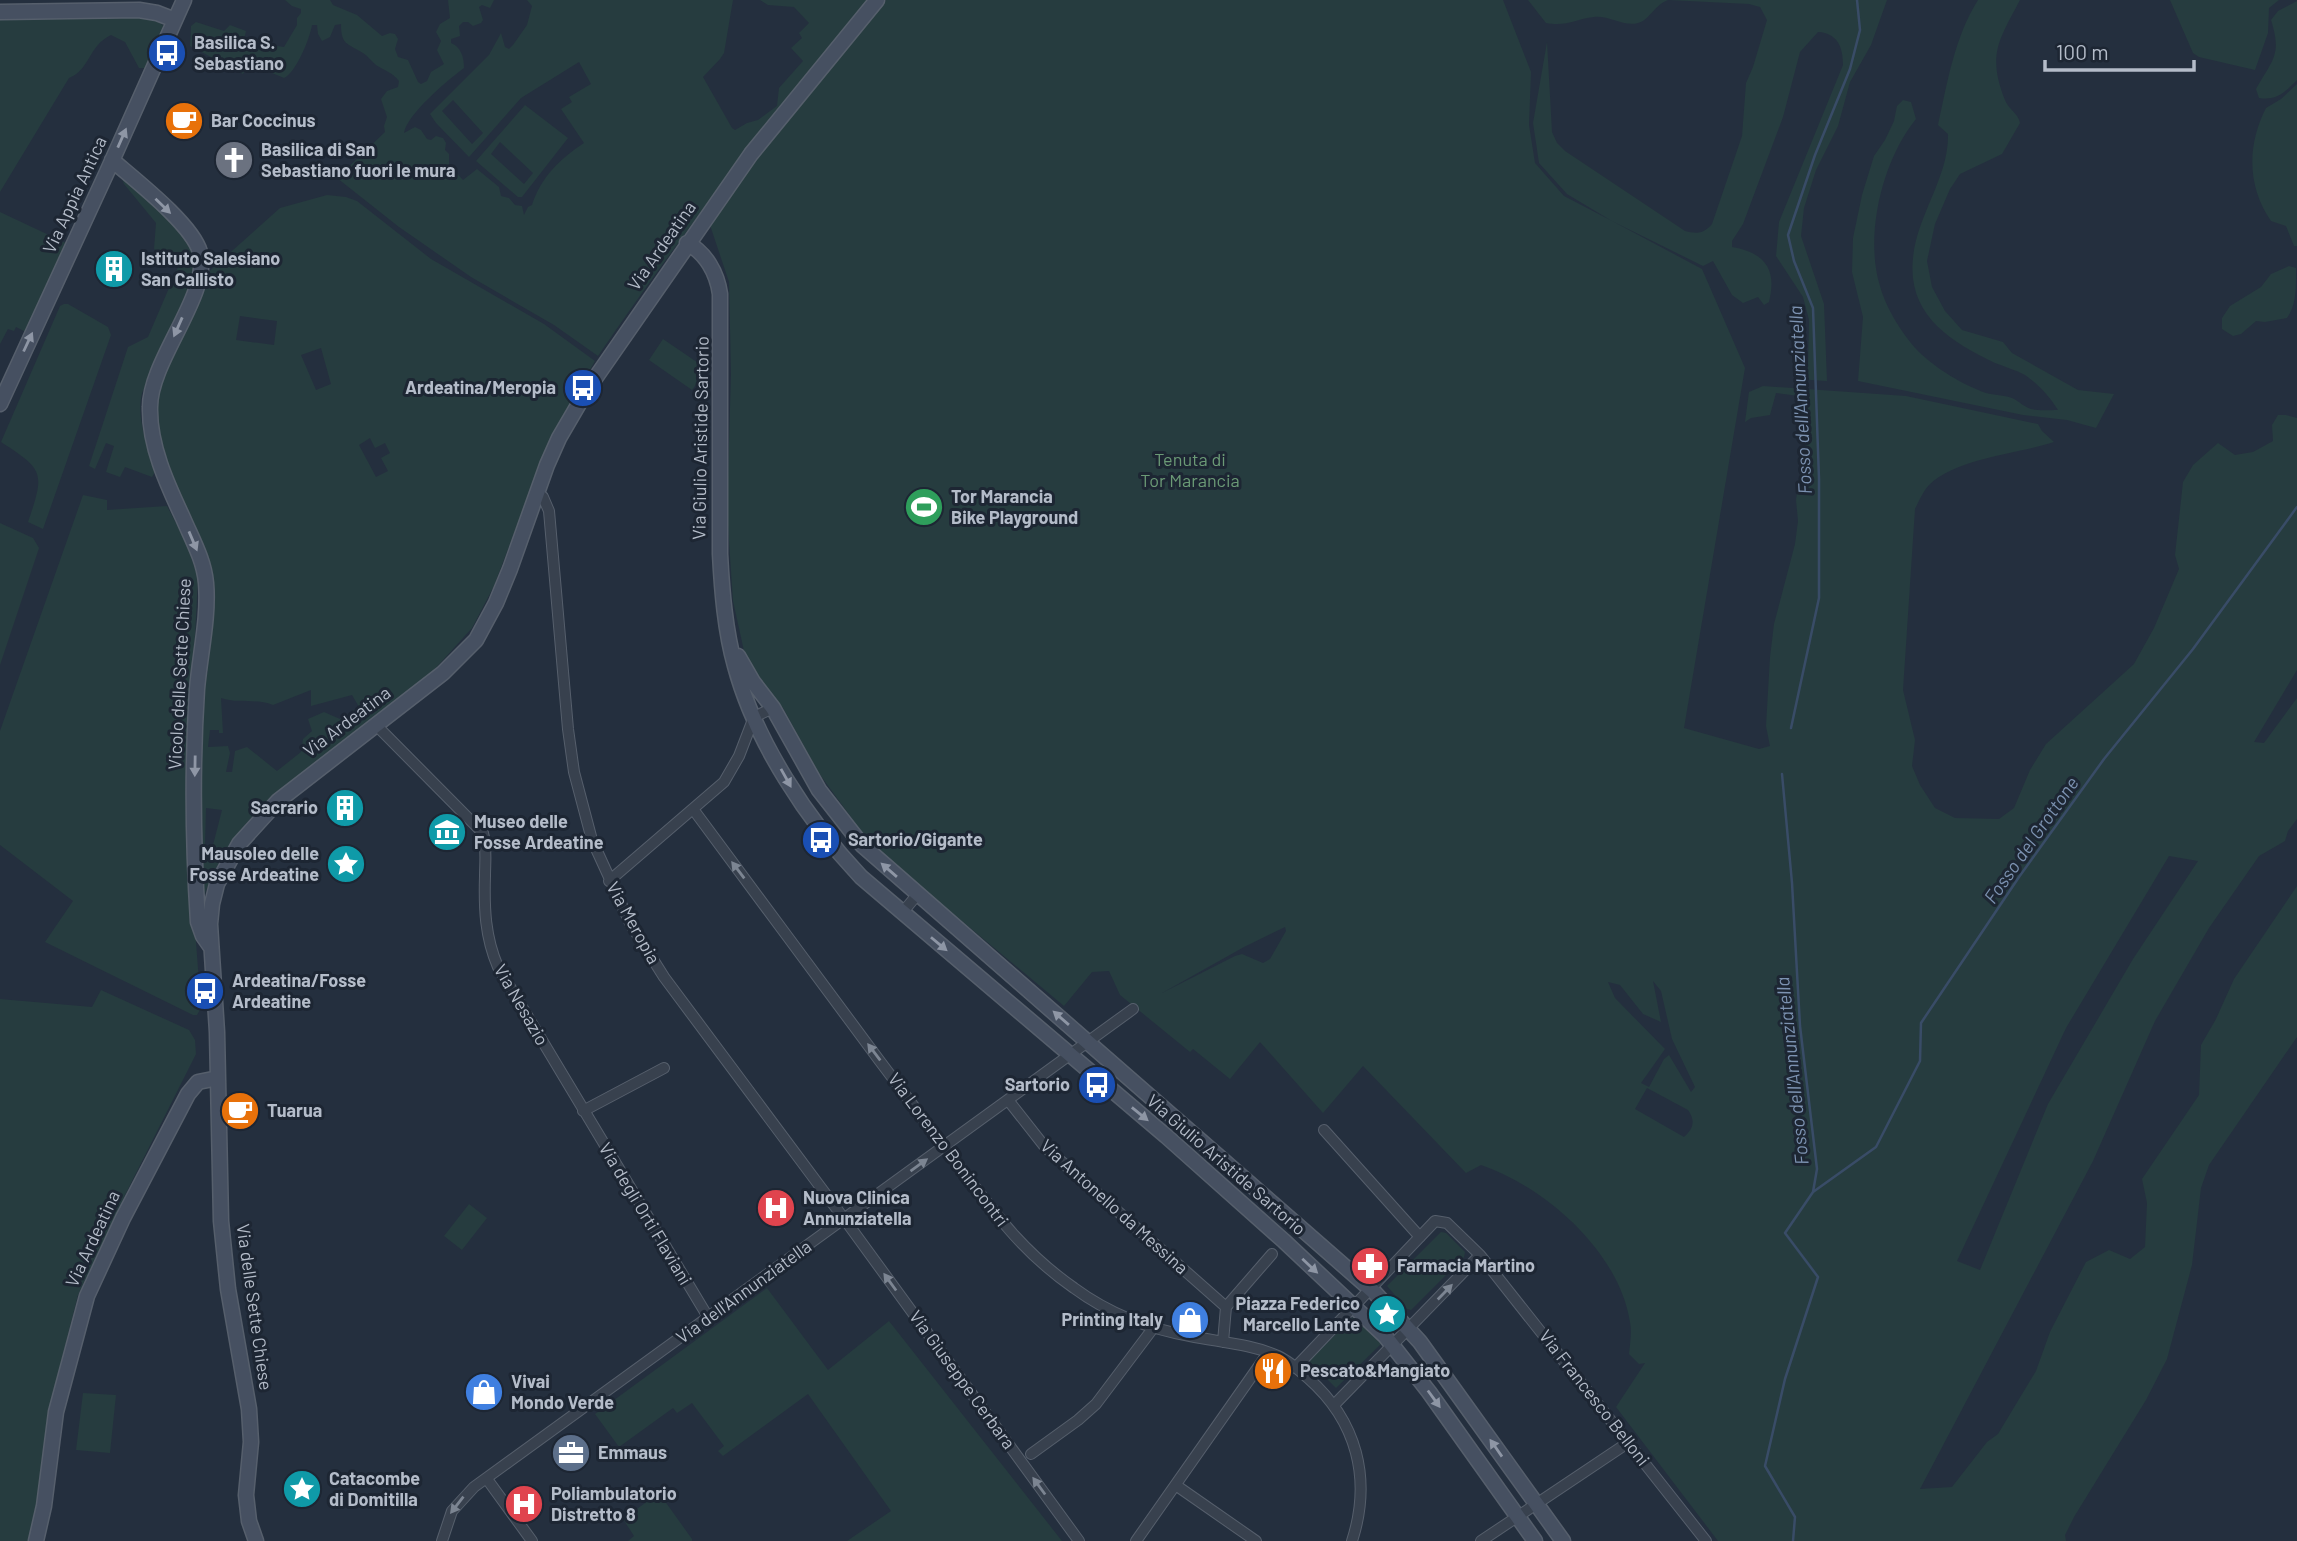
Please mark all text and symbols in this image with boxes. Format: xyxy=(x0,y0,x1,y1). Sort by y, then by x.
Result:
scale bar xyxy=(2045,28,2194,72)
place label: Basilica S. Sebastiano xyxy=(194,31,284,74)
bus stop icon: Basilica S. Sebastiano xyxy=(146,32,188,74)
text: 100 m xyxy=(2056,39,2109,64)
cafe icon: Bar Coccinus xyxy=(163,100,205,142)
place label: Bar Coccinus xyxy=(211,109,316,131)
one-way arrow xyxy=(116,128,128,148)
street label: Via Appia Antica xyxy=(37,133,111,257)
place label: Basilica di San Sebastiano fuori le mura xyxy=(261,138,455,181)
church icon: Basilica di San Sebastiano fuori le mura xyxy=(213,139,255,181)
street label: Via Ardeatina xyxy=(622,197,700,294)
one-way arrow xyxy=(154,198,172,214)
place label: Istituto Salesiano San Callisto xyxy=(141,247,280,290)
building icon: Istituto Salesiano San Callisto xyxy=(93,248,135,290)
water label: Fosso dell'Annunziatella xyxy=(1783,305,1816,495)
one-way arrow xyxy=(173,317,184,338)
one-way arrow xyxy=(22,332,34,352)
street label: Via Giulio Aristide Sartorio xyxy=(687,336,713,540)
bus stop icon: Ardeatina/Meropia xyxy=(562,367,604,409)
place label: Ardeatina/Meropia xyxy=(405,376,556,398)
park label: Tenuta di Tor Marancia xyxy=(1140,448,1240,491)
place label: Tor Marancia Bike Playground xyxy=(951,485,1078,528)
sports icon: Tor Marancia Bike Playground xyxy=(903,486,945,528)
one-way arrow xyxy=(187,531,199,551)
street label: Vicolo delle Sette Chiese xyxy=(163,578,195,770)
street label: Via Ardeatina xyxy=(298,681,395,761)
one-way arrow xyxy=(189,755,200,777)
one-way arrow xyxy=(780,768,792,787)
water label: Fosso del Grottone xyxy=(1978,772,2083,908)
building icon: Sacrario xyxy=(324,787,366,829)
place label: Sacrario xyxy=(250,796,318,818)
place label: Museo delle Fosse Ardeatine xyxy=(474,810,604,853)
museum icon: Museo delle Fosse Ardeatine xyxy=(426,811,468,853)
bus stop icon: Sartorio/Gigante xyxy=(800,819,842,861)
place label: Sartorio/Gigante xyxy=(848,828,983,850)
place label: Mausoleo delle Fosse Ardeatine xyxy=(190,842,319,885)
place icon: Mausoleo delle Fosse Ardeatine xyxy=(325,843,367,885)
one-way arrow xyxy=(731,861,745,879)
one-way arrow xyxy=(880,862,898,878)
street label: Via Meropia xyxy=(602,878,665,967)
one-way arrow xyxy=(930,936,947,951)
street label: Via Nesazio xyxy=(490,960,554,1049)
place label: Ardeatina/Fosse Ardeatine xyxy=(232,969,366,1012)
bus stop icon: Ardeatina/Fosse Ardeatine xyxy=(184,970,226,1012)
water label: Fosso dell'Annunziatella xyxy=(1770,976,1813,1166)
one-way arrow xyxy=(1053,1011,1070,1026)
one-way arrow xyxy=(866,1044,881,1062)
bus stop icon: Sartorio xyxy=(1076,1064,1118,1106)
street label: Via Lorenzo Bonincontri xyxy=(884,1068,1014,1231)
place label: Sartorio xyxy=(1005,1073,1070,1095)
street label: Via Giulio Aristide Sartorio xyxy=(1143,1089,1311,1239)
cafe icon: Tuarua xyxy=(219,1090,261,1132)
place label: Tuarua xyxy=(267,1099,322,1121)
one-way arrow xyxy=(1131,1107,1149,1122)
street label: Via Antonello da Messina xyxy=(1036,1134,1193,1278)
street label: Via degli Orti Flaviani xyxy=(595,1138,697,1289)
one-way arrow xyxy=(910,1158,928,1172)
place label: Nuova Clinica Annunziatella xyxy=(803,1186,911,1229)
street label: Via Ardeatina xyxy=(60,1187,124,1290)
hospital icon: Nuova Clinica Annunziatella xyxy=(755,1187,797,1229)
street label: Via delle Sette Chiese xyxy=(232,1222,278,1391)
street label: Via dell'Annunziatella xyxy=(672,1235,815,1348)
pharmacy icon: Farmacia Martino xyxy=(1349,1245,1391,1287)
place label: Farmacia Martino xyxy=(1397,1254,1535,1276)
one-way arrow xyxy=(1301,1257,1318,1273)
one-way arrow xyxy=(883,1273,897,1291)
one-way arrow xyxy=(1436,1284,1452,1301)
place label: Piazza Federico Marcello Lante xyxy=(1236,1292,1360,1335)
place icon: Piazza Federico Marcello Lante xyxy=(1366,1293,1408,1335)
shop icon: Printing Italy xyxy=(1169,1299,1211,1341)
street label: Via Giuseppe Cerbara xyxy=(905,1306,1021,1453)
place label: Printing Italy xyxy=(1061,1308,1163,1330)
street label: Via Francesco Belloni xyxy=(1535,1325,1655,1470)
restaurant icon: Pescato&Mangiato xyxy=(1252,1350,1294,1392)
place label: Pescato&Mangiato xyxy=(1300,1359,1450,1381)
place label: Vivai Mondo Verde xyxy=(511,1370,614,1413)
shop icon: Vivai Mondo Verde xyxy=(463,1371,505,1413)
one-way arrow xyxy=(1427,1390,1441,1408)
office icon: Emmaus xyxy=(550,1432,592,1474)
one-way arrow xyxy=(1489,1439,1503,1457)
place label: Emmaus xyxy=(598,1441,667,1463)
place label: Catacombe di Domitilla xyxy=(329,1467,420,1510)
place icon: Catacombe di Domitilla xyxy=(281,1468,323,1510)
one-way arrow xyxy=(1032,1477,1046,1495)
place label: Poliambulatorio Distretto 8 xyxy=(551,1482,677,1525)
hospital icon: Poliambulatorio Distretto 8 xyxy=(503,1483,545,1525)
one-way arrow xyxy=(451,1496,465,1514)

